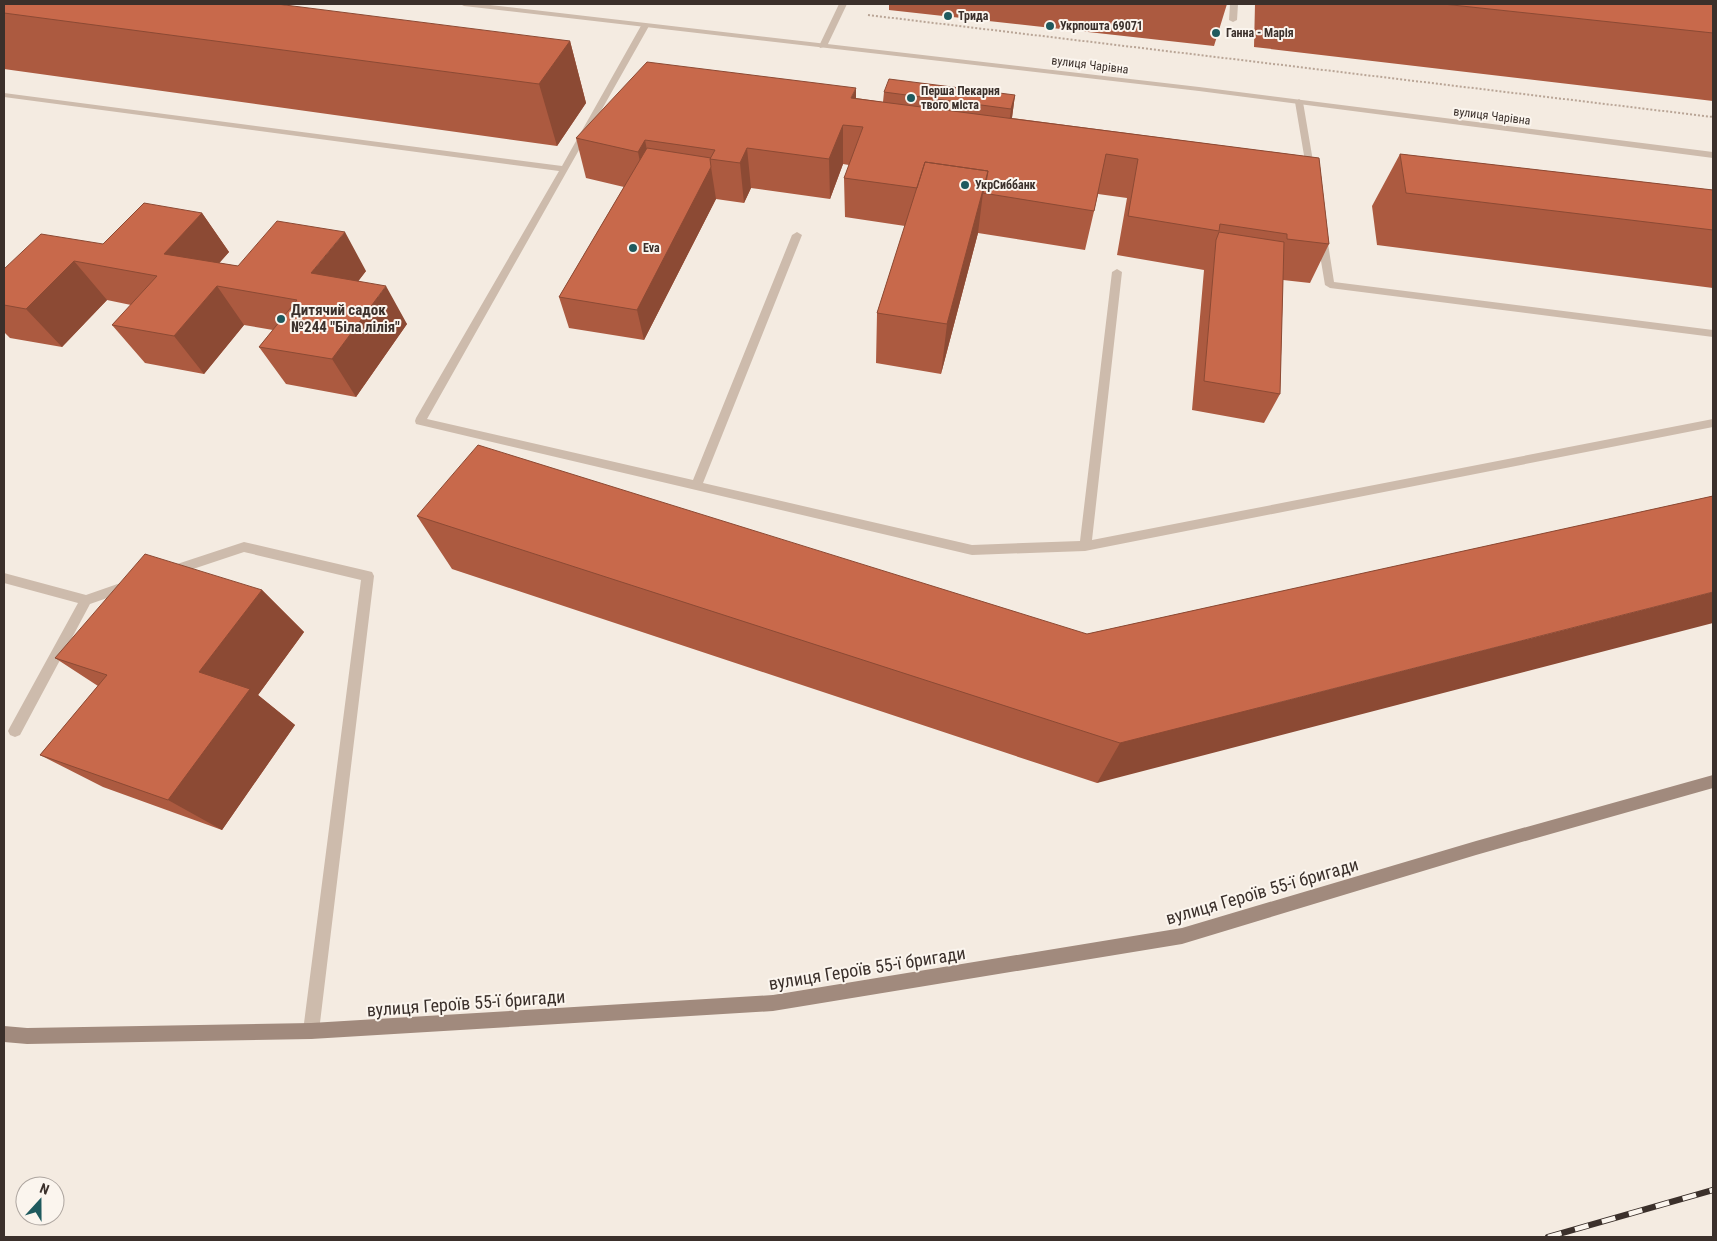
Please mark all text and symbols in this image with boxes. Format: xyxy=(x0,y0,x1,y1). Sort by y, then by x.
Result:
place label: Трида xyxy=(958,9,989,23)
marker: Трида xyxy=(942,10,954,22)
place label: Укрпошта 69071 xyxy=(1060,19,1143,33)
marker: Укрпошта 69071 xyxy=(1044,20,1056,32)
place label: Ганна - Марія xyxy=(1226,26,1294,40)
marker: Ганна - Марія xyxy=(1210,27,1222,39)
street label: вулиця Чарівна xyxy=(1051,53,1130,77)
place label: Перша Пекарня твого міста xyxy=(921,84,1000,112)
marker: Перша Пекарня твого міста xyxy=(905,92,917,104)
street label: вулиця Чарівна xyxy=(1453,104,1532,128)
place label: УкрСиббанк xyxy=(975,178,1036,192)
marker: УкрСиббанк xyxy=(959,179,971,191)
place label: Eva xyxy=(643,241,660,255)
marker: Eva xyxy=(627,242,639,254)
place label: Дитячий садок №244 "Біла лілія" xyxy=(291,301,400,336)
marker: Дитячий садок №244 "Біла лілія" xyxy=(275,313,287,325)
street label: вулиця Героїв 55-ї бригади xyxy=(1163,853,1361,929)
street label: вулиця Героїв 55-ї бригади xyxy=(767,942,967,994)
street label: вулиця Героїв 55-ї бригади xyxy=(366,986,566,1020)
north arrow xyxy=(15,1176,65,1226)
text: N xyxy=(38,1180,52,1198)

